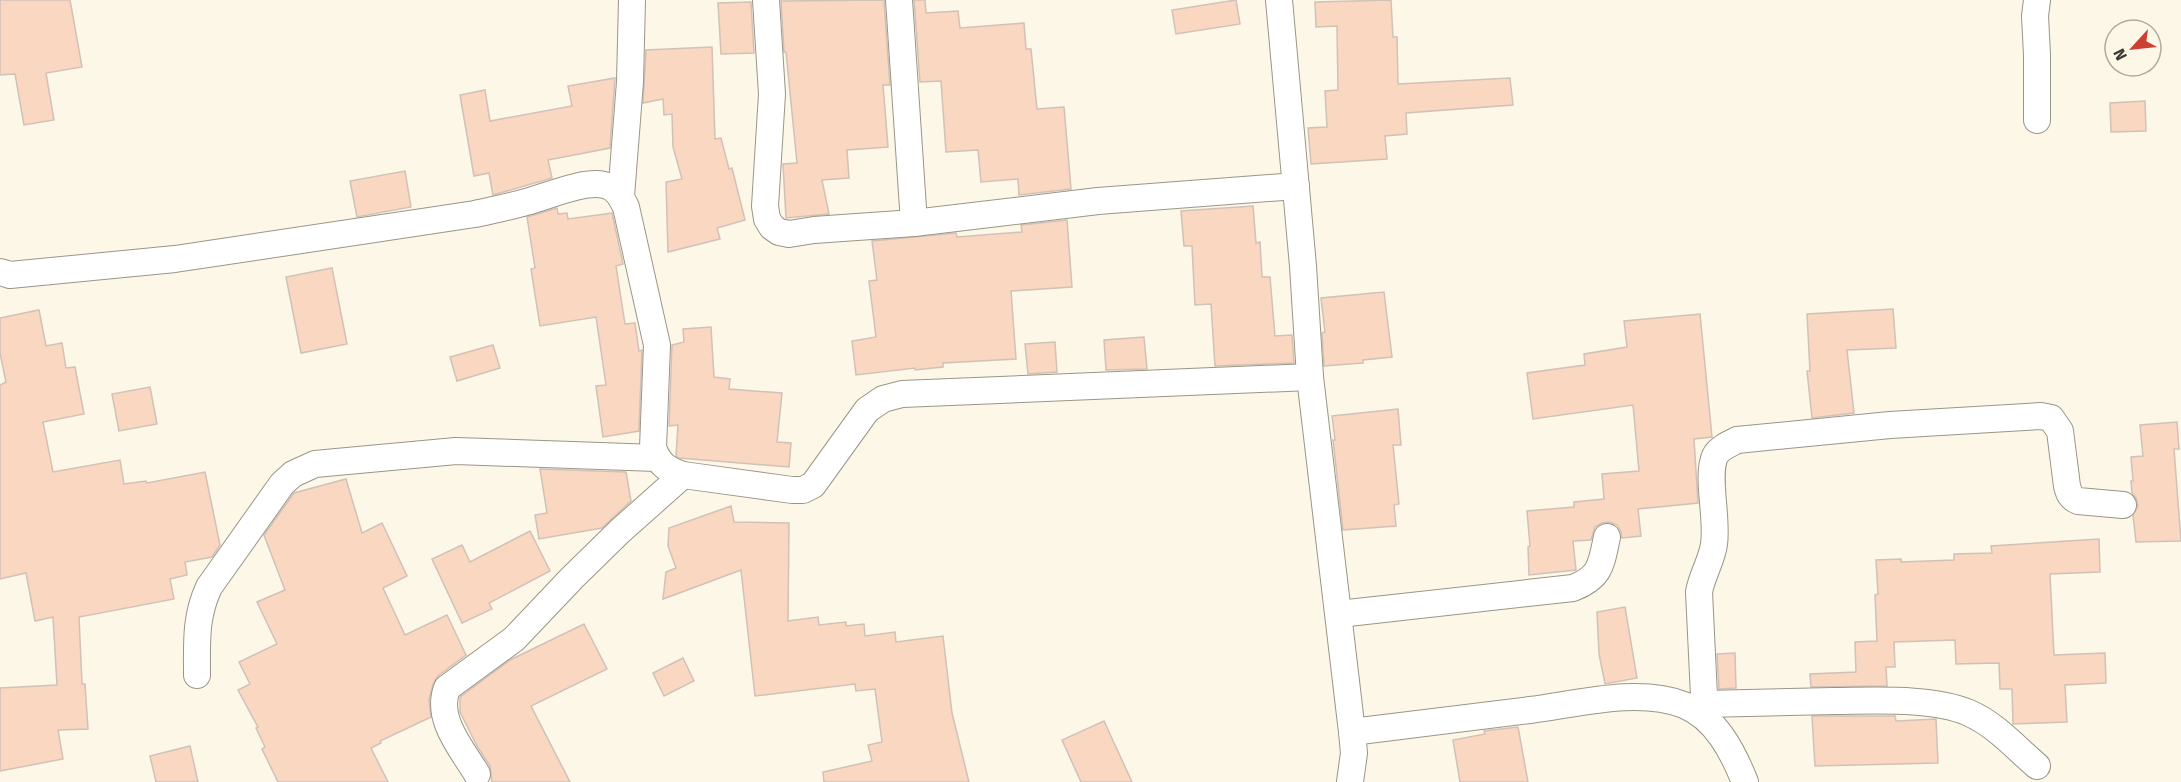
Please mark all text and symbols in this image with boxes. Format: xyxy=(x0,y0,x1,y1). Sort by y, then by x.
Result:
north arrow xyxy=(2103,18,2163,78)
text: N xyxy=(2109,46,2131,64)

